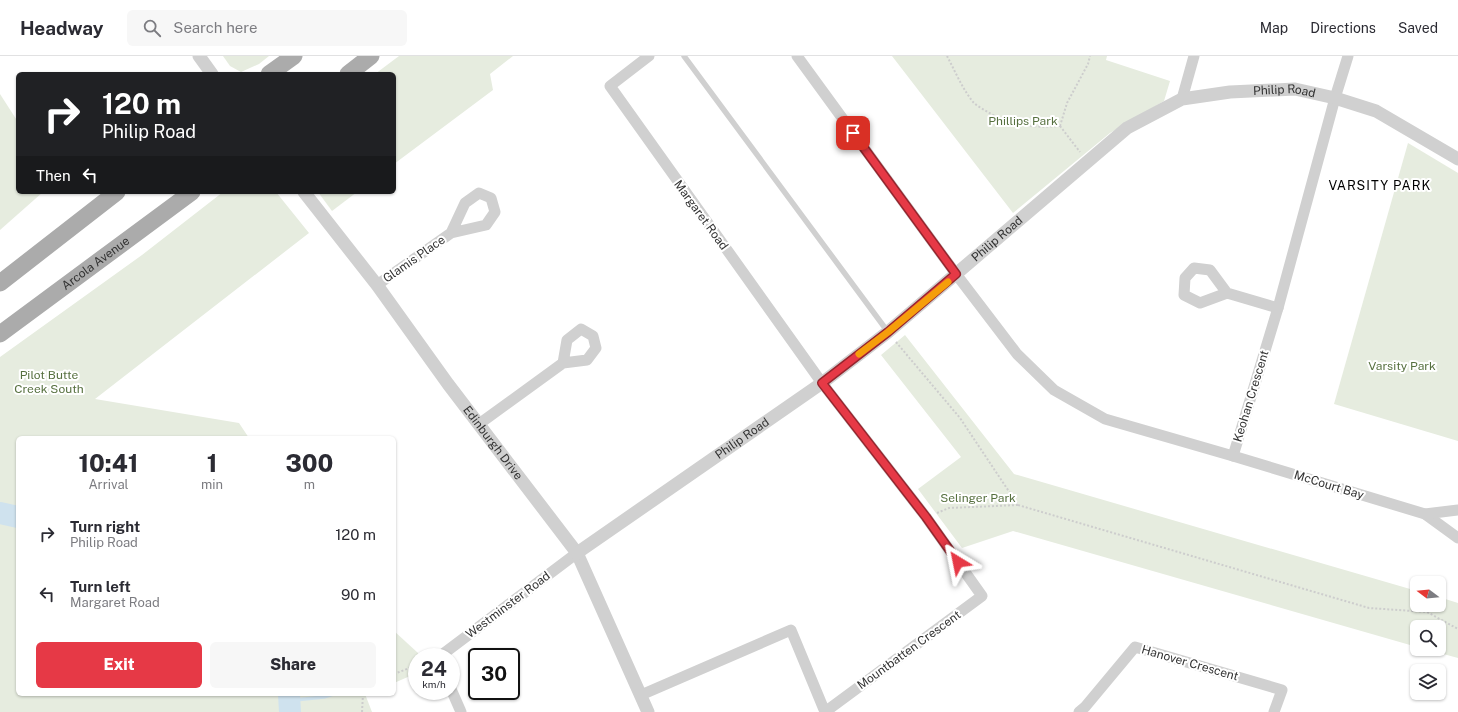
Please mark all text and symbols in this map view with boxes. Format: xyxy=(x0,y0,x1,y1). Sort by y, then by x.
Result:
search box xyxy=(127,10,407,46)
text: Headway xyxy=(20,17,103,39)
icon: search xyxy=(141,17,163,39)
text: Search here xyxy=(173,19,258,36)
text: Map xyxy=(1260,20,1288,36)
text: Directions xyxy=(1310,20,1376,36)
text: Saved xyxy=(1398,20,1438,36)
street label: Philip Road xyxy=(1253,82,1317,100)
text: 120 m xyxy=(102,87,181,120)
icon: right xyxy=(36,88,88,140)
park label: Phillips Park xyxy=(988,114,1058,128)
pin xyxy=(836,116,870,150)
text: Philip Road xyxy=(102,121,196,142)
icon: arrive xyxy=(842,122,864,144)
icon: left xyxy=(79,164,101,186)
text: Then xyxy=(36,167,71,184)
street label: Margaret Road xyxy=(671,177,731,253)
district label: VARSITY PARK xyxy=(1329,178,1431,193)
street label: Philip Road xyxy=(969,213,1025,265)
street label: Glamis Place xyxy=(380,232,448,286)
street label: Arcola Avenue xyxy=(59,233,132,293)
street label: Keohan Crescent xyxy=(1230,348,1272,444)
park label: Varsity Park xyxy=(1368,359,1436,373)
park label: Pilot Butte Creek South xyxy=(14,368,84,396)
street label: Edinburgh Drive xyxy=(460,403,526,483)
street label: Philip Road xyxy=(712,415,772,462)
text: 10:41 xyxy=(79,449,138,477)
text: 1 xyxy=(207,449,217,477)
text: 300 xyxy=(286,449,333,477)
street label: McCourt Bay xyxy=(1292,468,1366,502)
text: Arrival xyxy=(88,477,129,492)
text: min xyxy=(201,477,223,492)
text: m xyxy=(304,477,315,492)
park label: Selinger Park xyxy=(940,491,1016,505)
text: Turn right xyxy=(70,518,140,535)
icon: right xyxy=(36,523,58,545)
text: 120 m xyxy=(335,526,376,543)
text: Philip Road xyxy=(70,535,138,550)
position arrow xyxy=(937,541,979,583)
street label: Westminster Road xyxy=(463,569,553,641)
north arrow xyxy=(1410,576,1446,612)
map controls xyxy=(1410,576,1446,700)
text: Turn left xyxy=(70,578,131,595)
icon: left xyxy=(36,583,58,605)
text: 90 m xyxy=(341,586,376,603)
text: Margaret Road xyxy=(70,595,160,610)
street label: Mountbatten Crescent xyxy=(854,608,964,692)
button: search xyxy=(1410,620,1446,656)
button: Exit xyxy=(36,642,202,688)
button: Share xyxy=(210,642,376,688)
street label: Hanover Crescent xyxy=(1140,642,1240,684)
speed limit sign: 30 xyxy=(468,648,520,700)
text: 24 xyxy=(421,657,447,681)
button: layers xyxy=(1410,664,1446,700)
text: km/h xyxy=(422,678,446,690)

